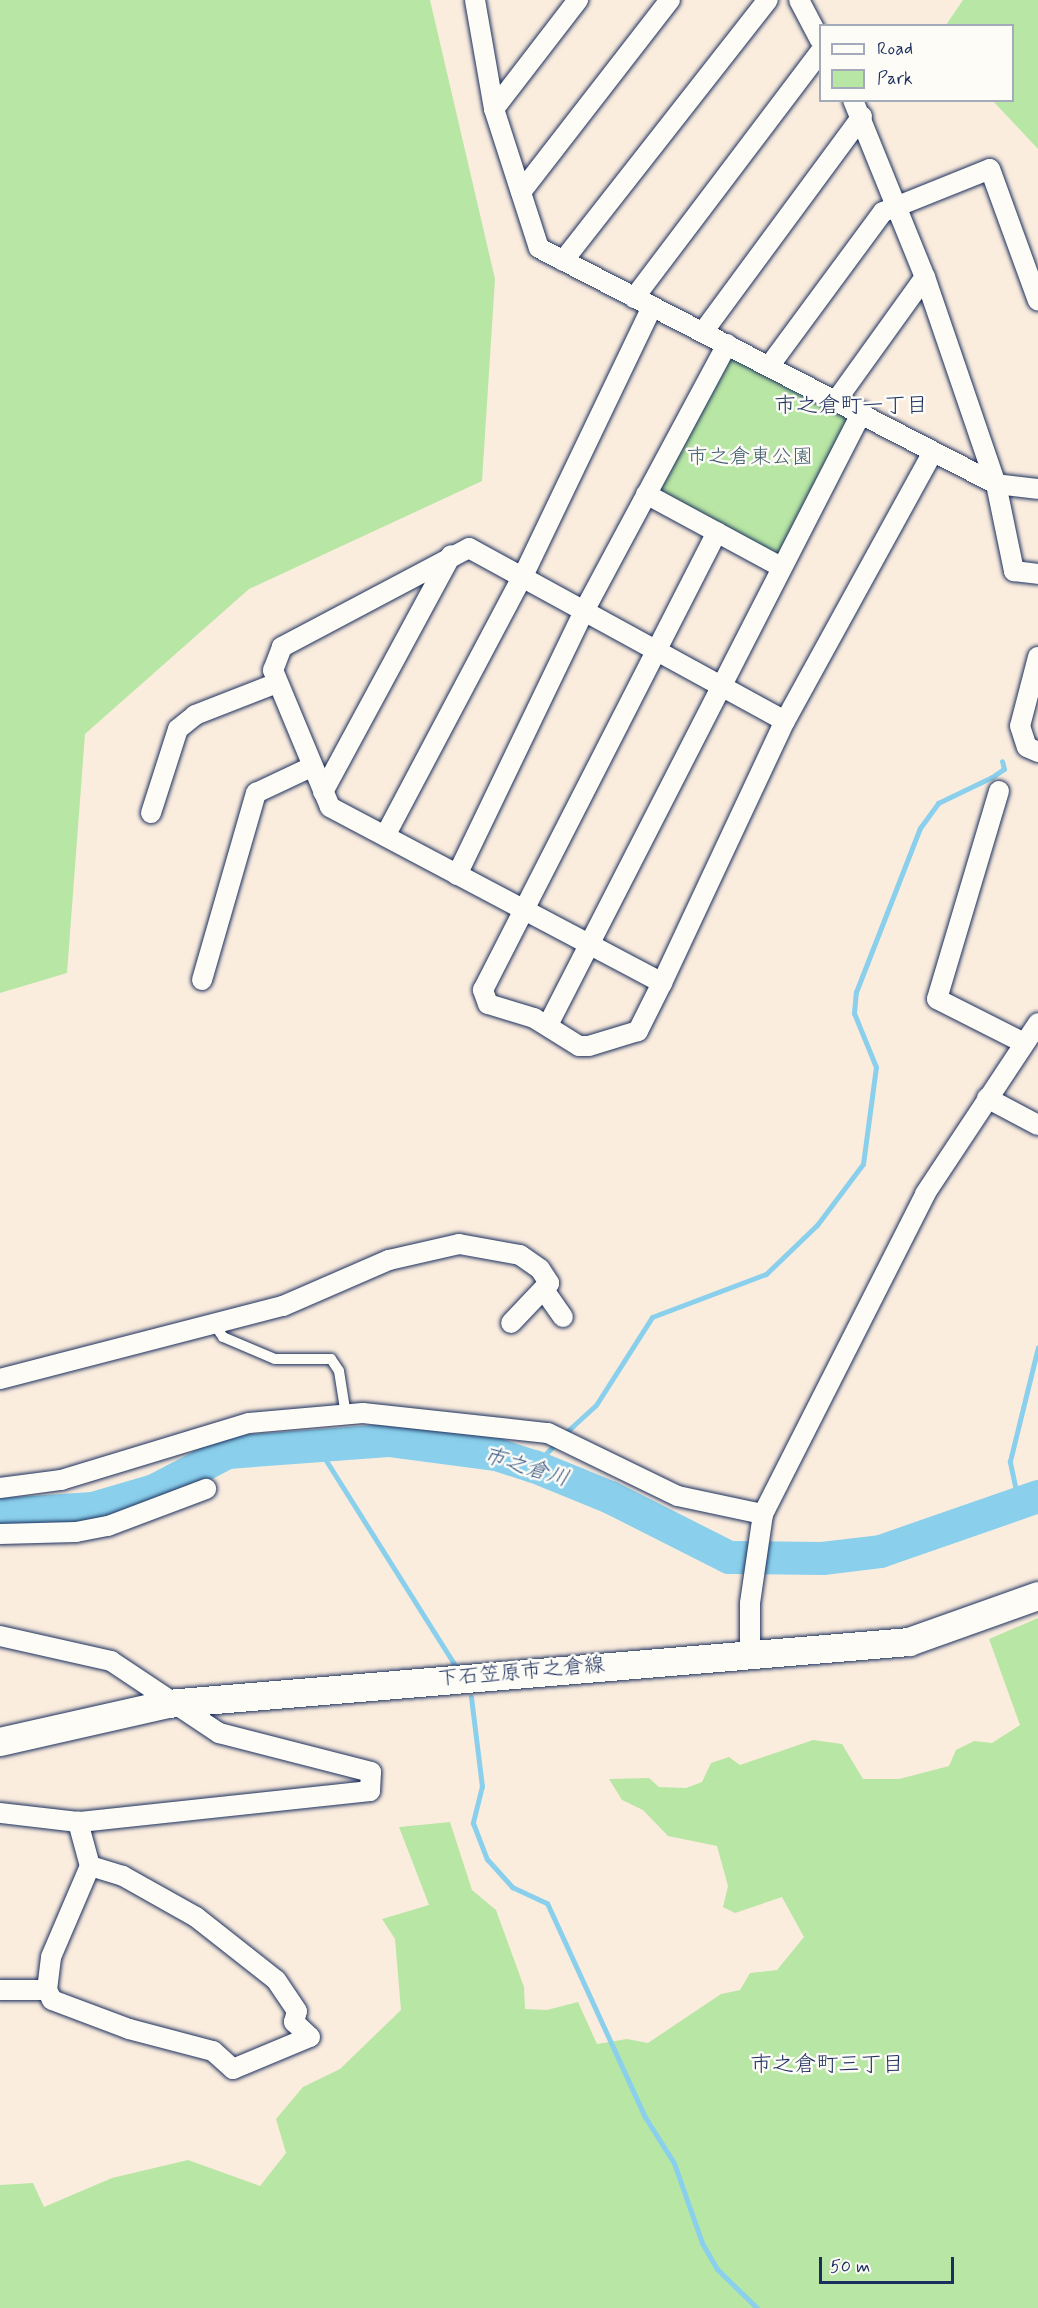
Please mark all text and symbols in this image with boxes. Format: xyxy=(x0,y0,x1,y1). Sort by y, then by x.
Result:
legend xyxy=(819,24,1014,102)
text: Road xyxy=(877,37,913,61)
text: Park xyxy=(877,67,913,91)
district label: 市之倉町一丁目 xyxy=(774,394,928,420)
park label: 市之倉東公園 xyxy=(687,444,813,470)
water label: 市之倉川 xyxy=(480,1443,572,1493)
street label: 下石笠原市之倉線 xyxy=(436,1652,606,1692)
district label: 市之倉町三丁目 xyxy=(750,2053,904,2079)
scale bar xyxy=(822,2245,957,2283)
text: 50 m xyxy=(830,2255,870,2279)

